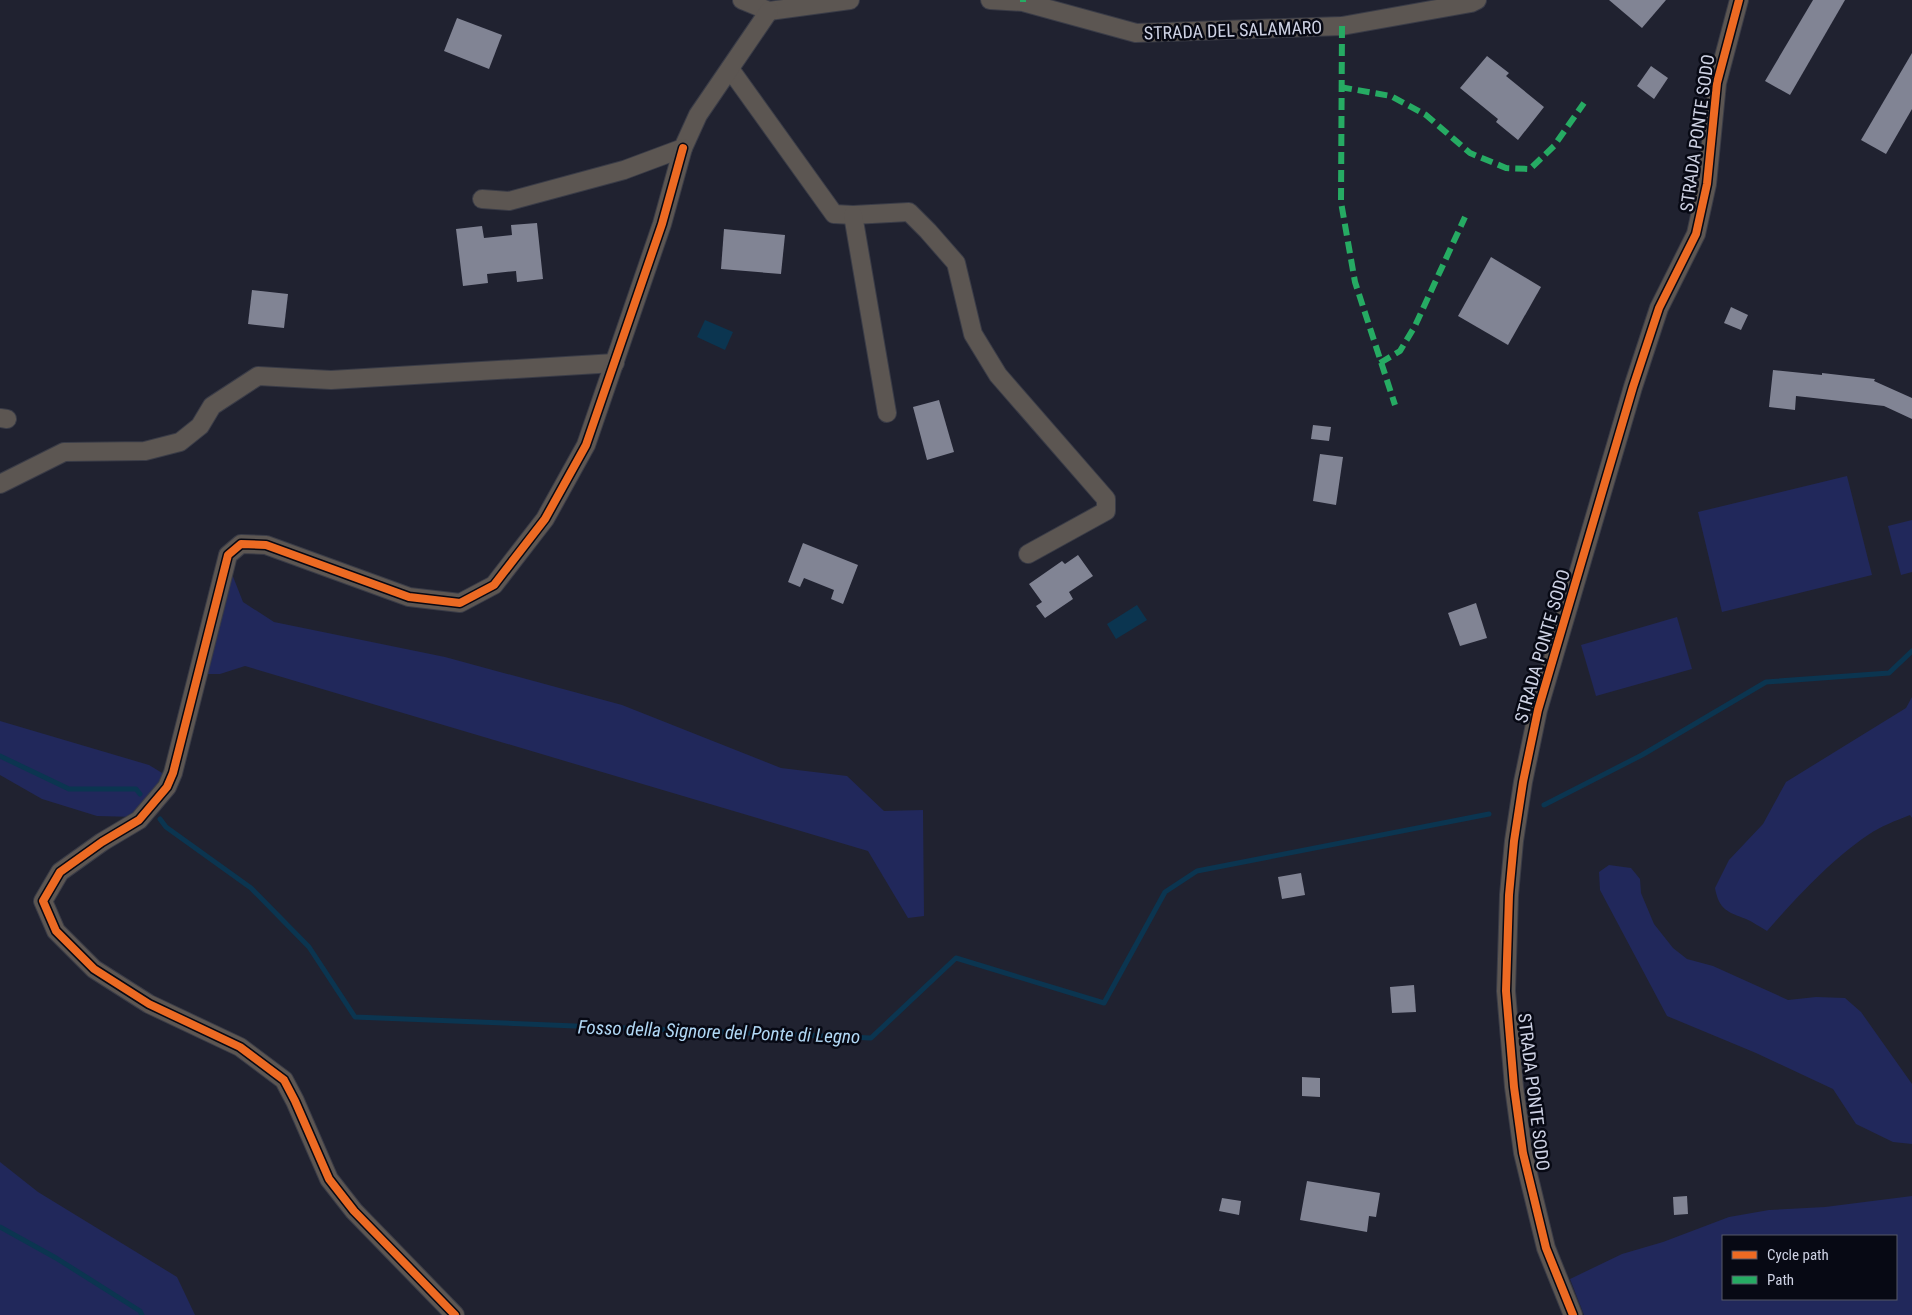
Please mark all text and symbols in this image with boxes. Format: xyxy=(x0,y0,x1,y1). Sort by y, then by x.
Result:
street label: STRADA DEL SALAMARO xyxy=(1143,16,1323,44)
street label: STRADA PONTE SODO xyxy=(1676,53,1718,213)
street label: STRADA PONTE SODO xyxy=(1510,567,1574,725)
street label: STRADA PONTE SODO xyxy=(1514,1012,1554,1172)
water label: Fosso della Signore del Ponte di Legno xyxy=(577,1016,861,1048)
legend xyxy=(1722,1235,1897,1300)
text: Cycle path xyxy=(1767,1246,1829,1264)
text: Path xyxy=(1767,1271,1794,1289)

